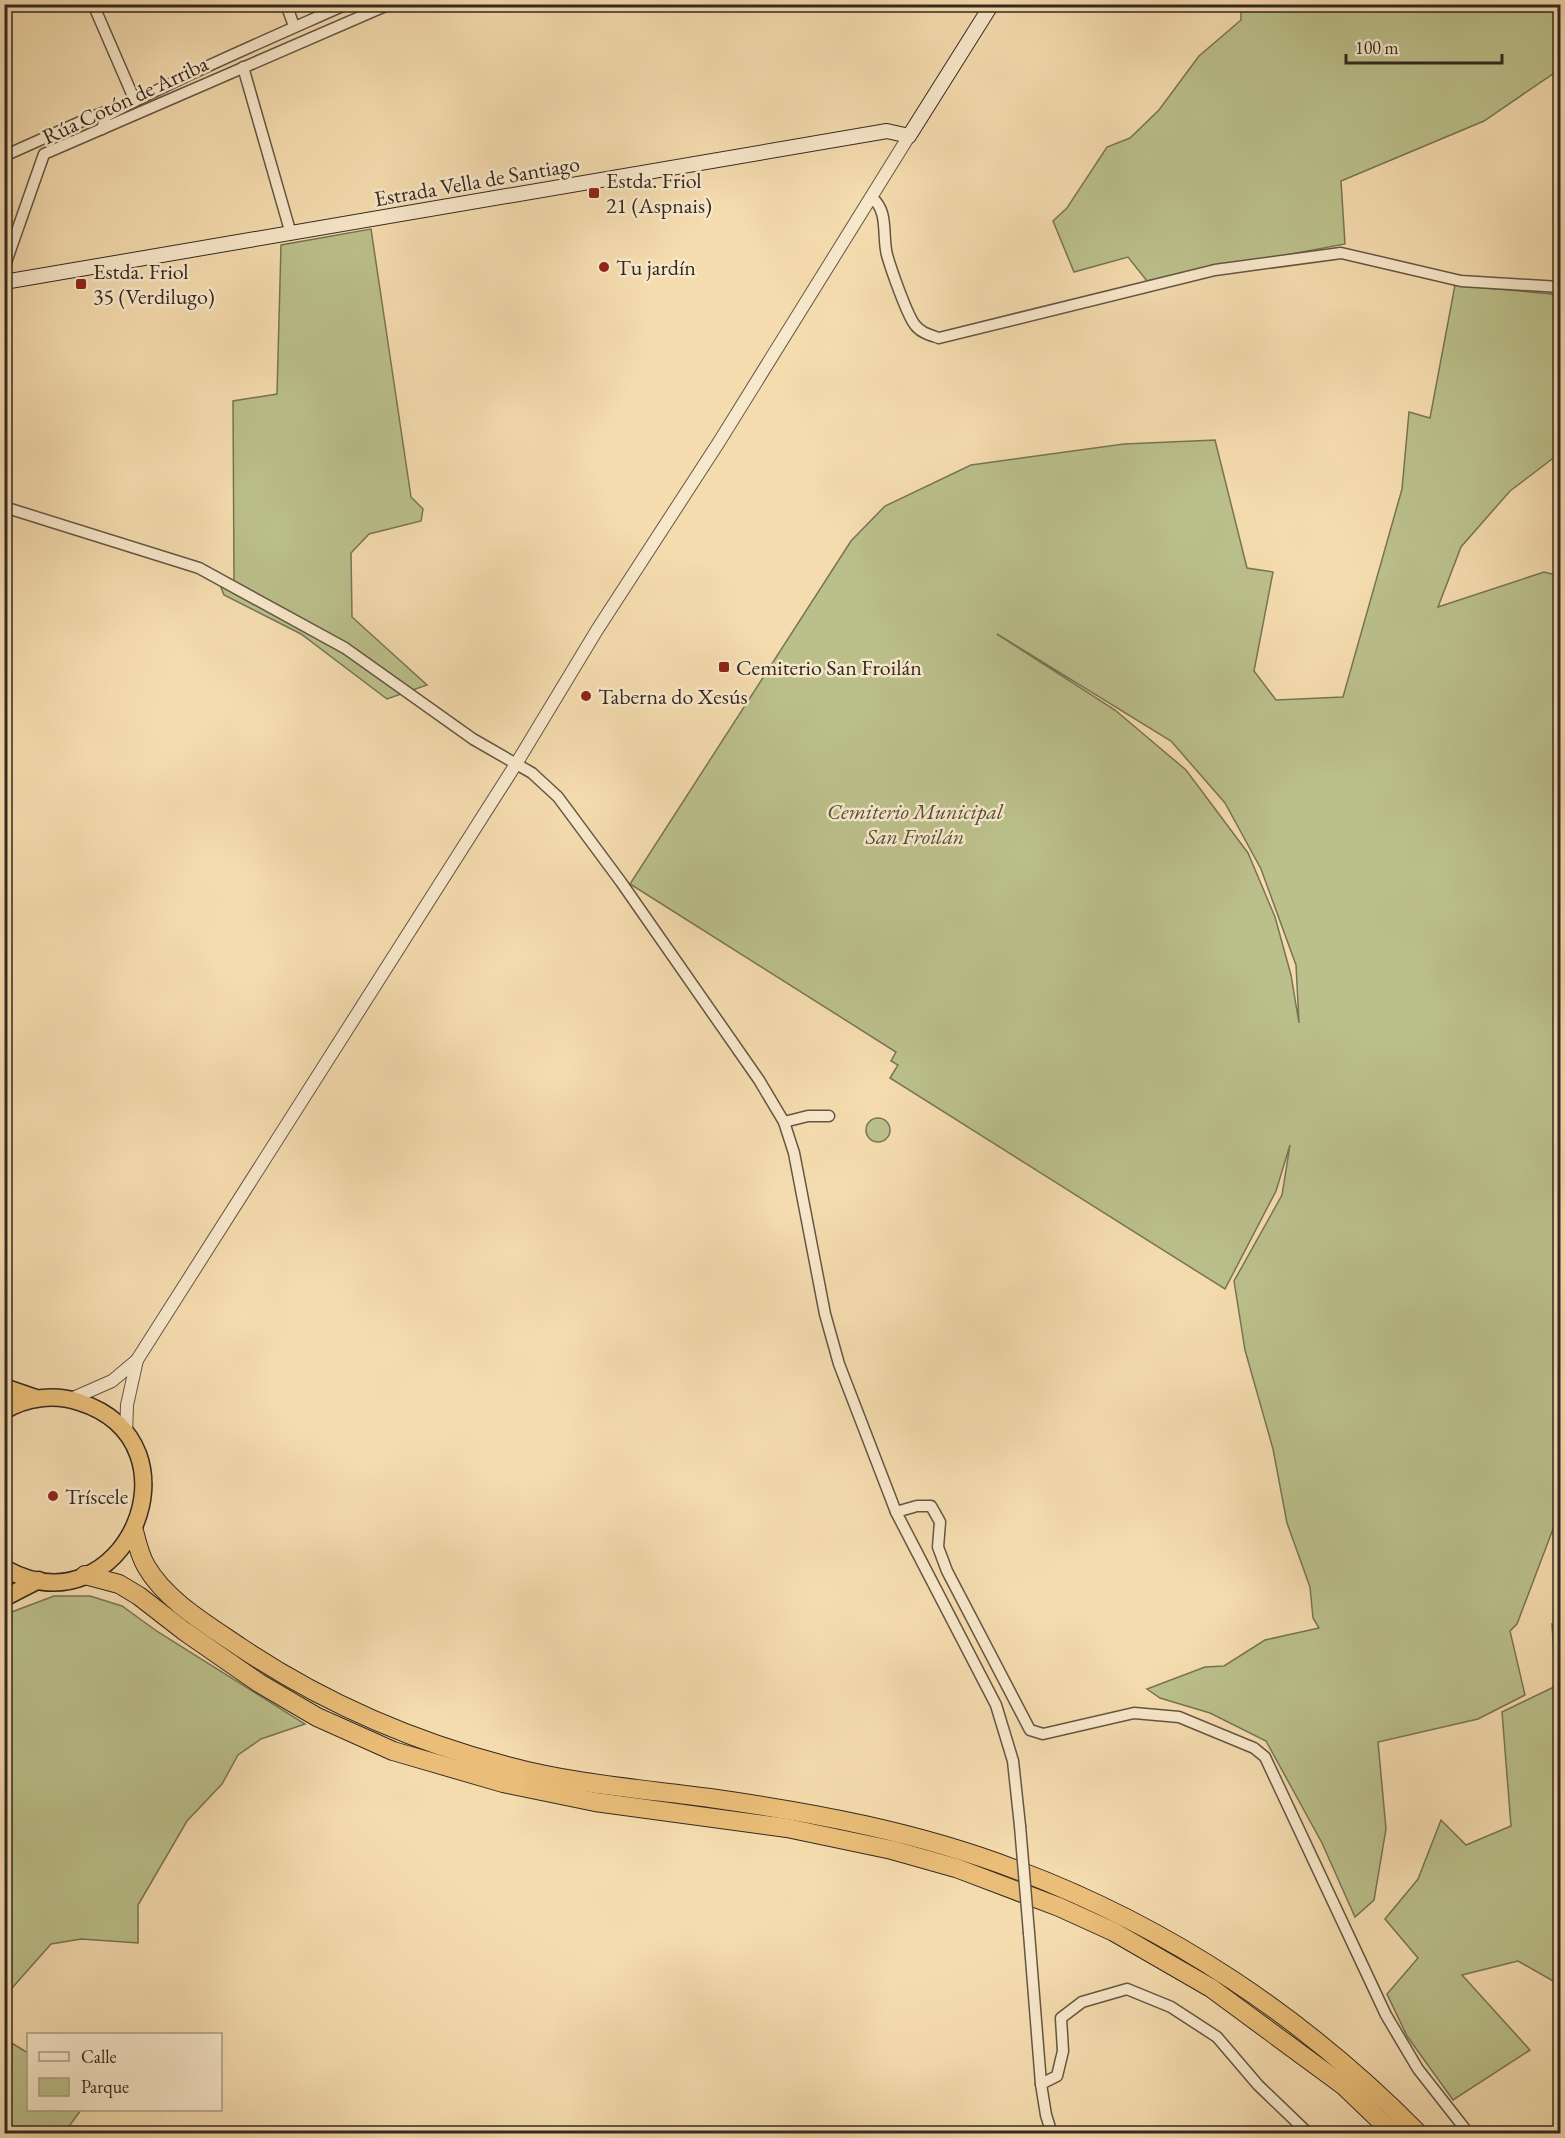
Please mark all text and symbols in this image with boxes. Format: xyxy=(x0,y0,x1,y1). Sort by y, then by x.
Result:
scale bar xyxy=(1346,27,1502,65)
text: 100 m xyxy=(1355,36,1399,59)
street label: Rúa Cotón de Arriba xyxy=(37,49,213,151)
street label: Estrada Vella de Santiago xyxy=(372,149,582,213)
place label: Estda. Friol 21 (Aspnais) xyxy=(606,166,712,220)
marker: Estda. Friol 21 (Aspnais) xyxy=(587,186,601,200)
place label: Tu jardín xyxy=(616,253,696,282)
place label: Estda. Friol 35 (Verdilugo) xyxy=(93,257,215,311)
marker: Tu jardín xyxy=(597,260,611,274)
marker: Estda. Friol 35 (Verdilugo) xyxy=(74,277,88,291)
place label: Cemiterio San Froilán xyxy=(736,653,922,682)
marker: Cemiterio San Froilán xyxy=(717,660,731,674)
place label: Taberna do Xesús xyxy=(598,682,748,711)
marker: Taberna do Xesús xyxy=(579,689,593,703)
park label: Cemiterio Municipal San Froilán xyxy=(827,797,1004,851)
place label: Tríscele xyxy=(65,1482,129,1511)
marker: Tríscele xyxy=(46,1489,60,1503)
legend xyxy=(27,2033,222,2111)
text: Calle xyxy=(81,2045,117,2068)
text: Parque xyxy=(81,2075,129,2098)

